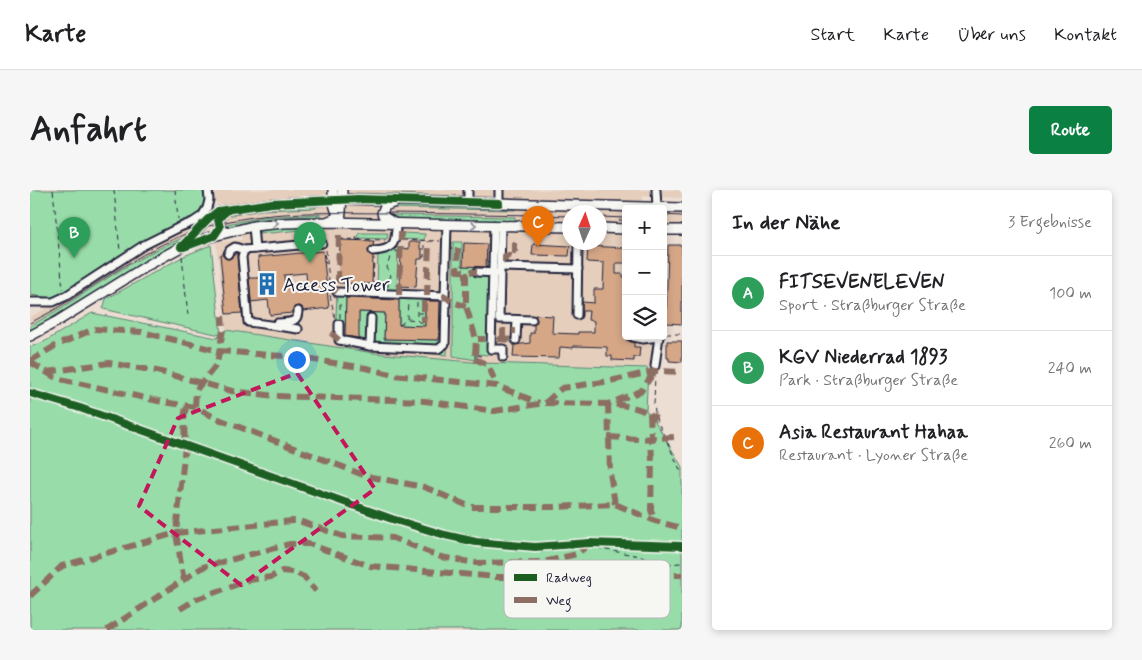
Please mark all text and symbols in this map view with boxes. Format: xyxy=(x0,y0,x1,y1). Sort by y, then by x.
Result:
text: Karte xyxy=(25,19,86,50)
text: Start xyxy=(811,23,855,47)
text: Karte xyxy=(883,23,929,47)
text: Über uns xyxy=(957,23,1026,47)
text: Kontakt xyxy=(1054,23,1117,47)
button: Route xyxy=(1029,106,1112,154)
text: Anfahrt xyxy=(30,107,147,153)
north arrow xyxy=(562,205,607,250)
map controls xyxy=(622,205,667,340)
button: + xyxy=(622,205,667,250)
pin: C xyxy=(522,206,554,247)
text: In der Nähe xyxy=(732,209,840,237)
text: 3 Ergebnisse xyxy=(1008,212,1092,233)
pin: B xyxy=(58,217,90,258)
one-way arrow xyxy=(272,218,280,229)
one-way arrow xyxy=(470,220,477,230)
pin: A xyxy=(294,222,326,263)
button: − xyxy=(622,250,667,295)
text: FITSEVENELEVEN xyxy=(779,270,945,295)
building icon: Access Tower xyxy=(254,271,280,297)
place label: Access Tower xyxy=(283,273,390,298)
text: A xyxy=(743,283,753,304)
text: 100 m xyxy=(1049,283,1092,304)
button: layers xyxy=(622,295,667,340)
text: Sport · Straßburger Straße xyxy=(779,295,966,316)
text: KGV Niederrad 1893 xyxy=(779,345,947,370)
your location xyxy=(284,347,310,373)
text: B xyxy=(743,358,753,379)
text: 240 m xyxy=(1048,358,1092,379)
text: Park · Straßburger Straße xyxy=(779,370,958,391)
text: Asia Restaurant Hahaa xyxy=(779,420,968,445)
text: C xyxy=(742,433,754,454)
text: 260 m xyxy=(1049,433,1092,454)
text: Restaurant · Lyoner Straße xyxy=(779,445,968,466)
legend xyxy=(504,560,670,618)
text: Radweg xyxy=(546,569,592,587)
text: Weg xyxy=(546,592,572,612)

